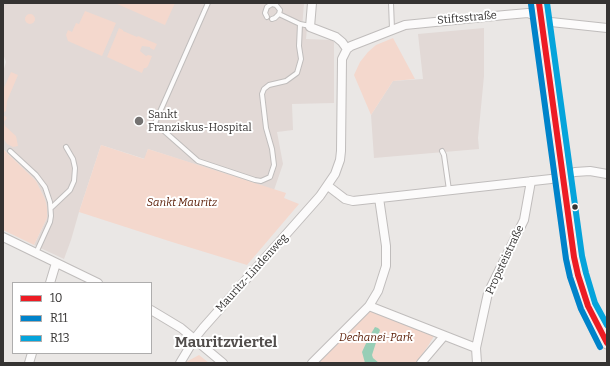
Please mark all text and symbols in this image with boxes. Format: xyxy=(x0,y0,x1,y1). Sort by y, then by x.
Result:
street label: Stiftsstraße xyxy=(437,9,497,27)
place label: Sankt Franziskus-Hospital xyxy=(148,108,252,134)
marker: Sankt Franziskus-Hospital xyxy=(133,115,145,127)
park label: Sankt Mauritz xyxy=(147,196,217,210)
unlabelled marker xyxy=(570,202,580,212)
street label: Propsteistraße xyxy=(483,223,527,297)
street label: Mauritz-Lindenweg xyxy=(213,231,291,315)
legend xyxy=(12,282,152,354)
text: 10 xyxy=(50,291,63,305)
text: R11 xyxy=(50,311,68,325)
text: R13 xyxy=(50,331,70,345)
park label: Dechanei-Park xyxy=(339,331,413,345)
district label: Mauritzviertel xyxy=(175,334,277,352)

